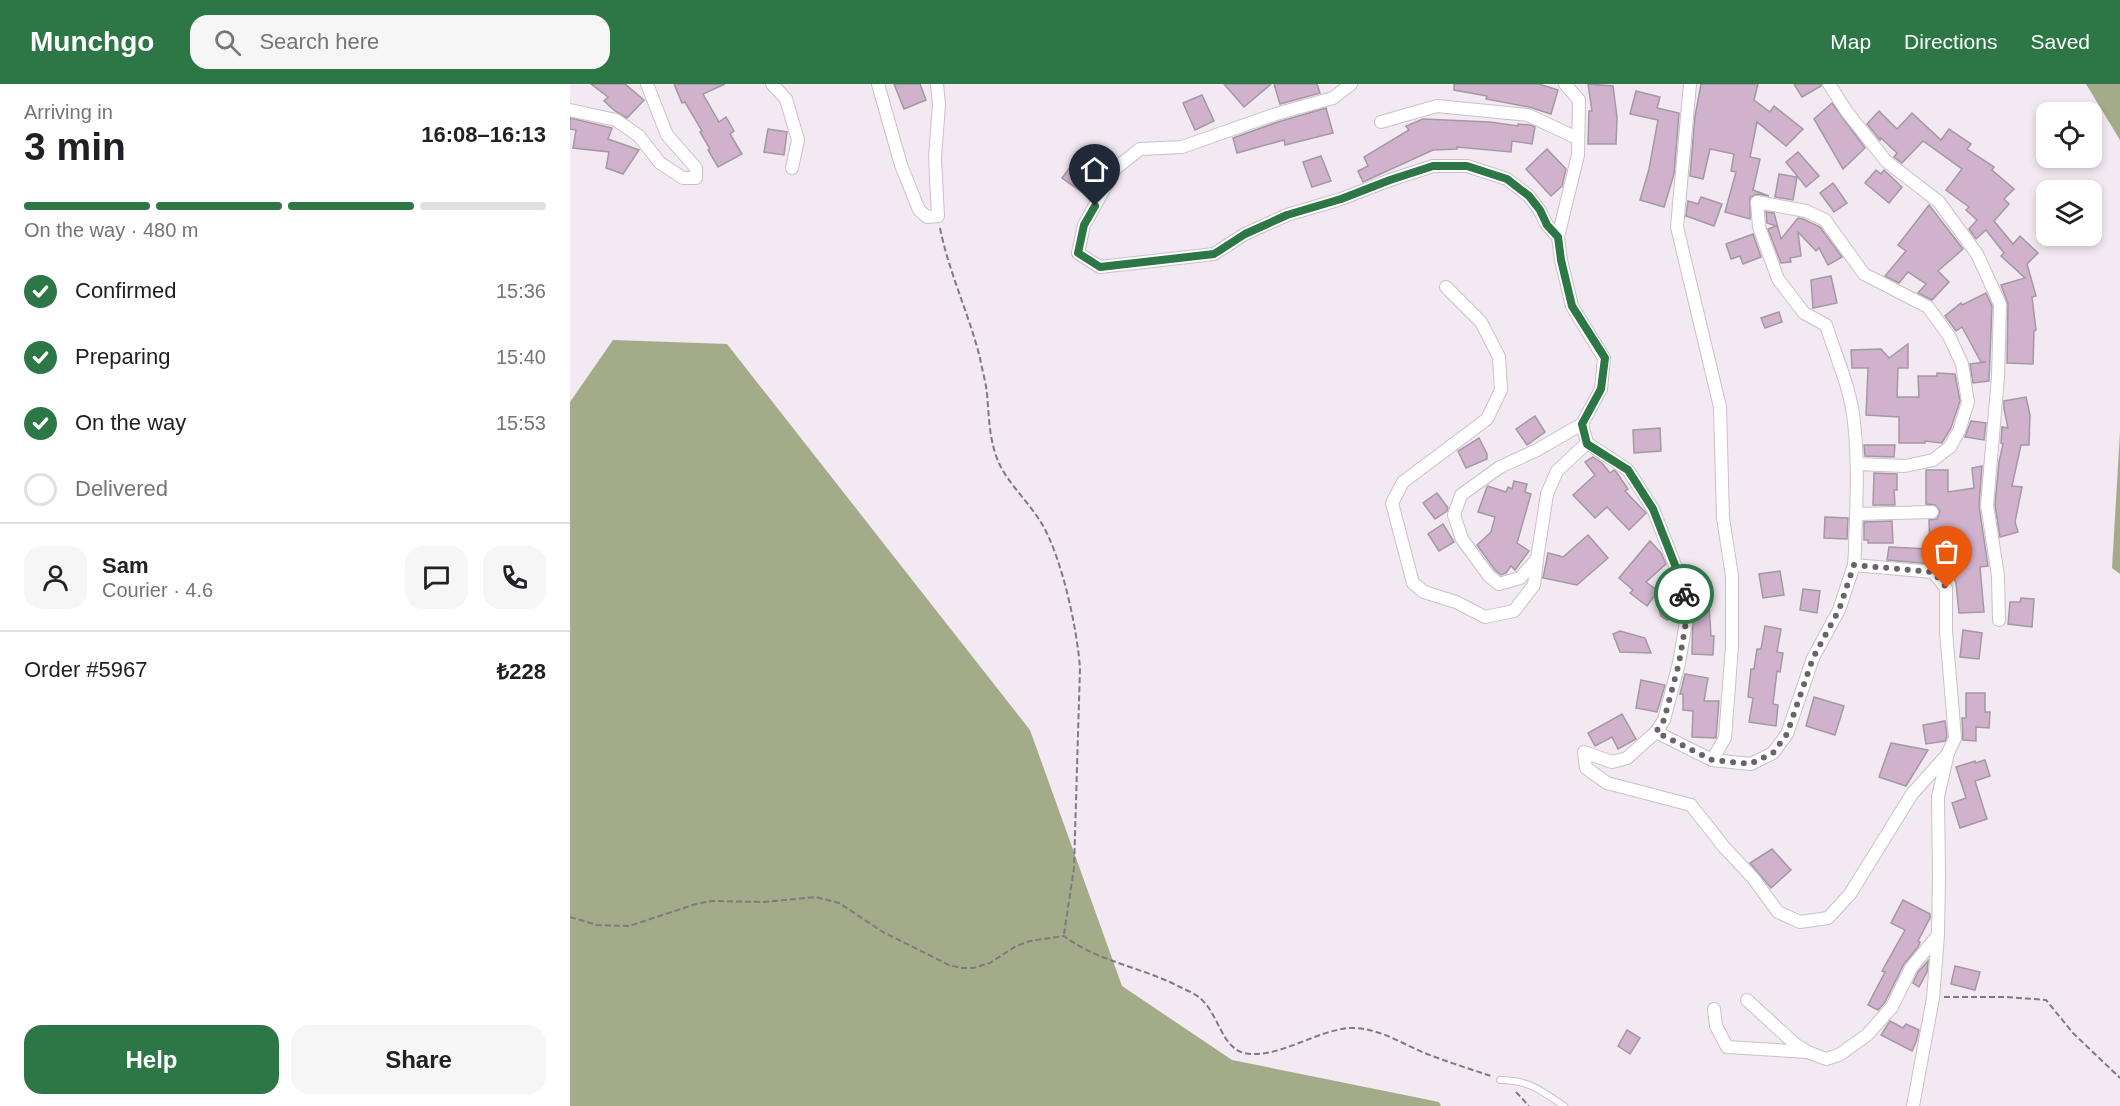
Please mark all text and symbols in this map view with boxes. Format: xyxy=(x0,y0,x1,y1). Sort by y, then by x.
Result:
search box xyxy=(190,15,610,69)
text: Munchgo xyxy=(30,26,154,57)
icon: search xyxy=(211,26,244,59)
text: Search here xyxy=(259,29,379,54)
text: Map xyxy=(1830,30,1871,53)
text: Directions xyxy=(1904,30,1997,53)
text: Saved xyxy=(2030,30,2090,53)
text: Arriving in xyxy=(24,101,113,123)
map controls xyxy=(2036,102,2102,246)
button: locate xyxy=(2036,102,2102,168)
text: 16:08–16:13 xyxy=(421,122,546,147)
text: 3 min xyxy=(24,125,126,168)
pin xyxy=(1069,144,1120,206)
icon: home xyxy=(1078,153,1111,186)
button: layers xyxy=(2036,180,2102,246)
text: On the way · 480 m xyxy=(24,219,199,241)
icon: check xyxy=(24,275,57,308)
text: Confirmed xyxy=(75,278,176,303)
text: 15:36 xyxy=(496,280,546,302)
icon: check xyxy=(24,341,57,374)
text: Preparing xyxy=(75,344,170,369)
text: 15:40 xyxy=(496,346,546,368)
icon: check xyxy=(24,407,57,440)
text: On the way xyxy=(75,410,186,435)
text: 15:53 xyxy=(496,412,546,434)
text: Delivered xyxy=(75,476,168,501)
pin xyxy=(1921,526,1972,588)
icon: bag xyxy=(1930,535,1963,568)
button: person xyxy=(24,546,87,609)
button: chat xyxy=(405,546,468,609)
button: phone xyxy=(483,546,546,609)
text: Sam xyxy=(102,553,148,578)
courier xyxy=(1654,564,1714,624)
icon: bike xyxy=(1668,578,1701,611)
text: Courier · 4.6 xyxy=(102,579,213,601)
text: Order #5967 xyxy=(24,657,148,682)
text: ₺228 xyxy=(497,659,546,684)
button: Help xyxy=(24,1025,279,1094)
button: Share xyxy=(291,1025,546,1094)

